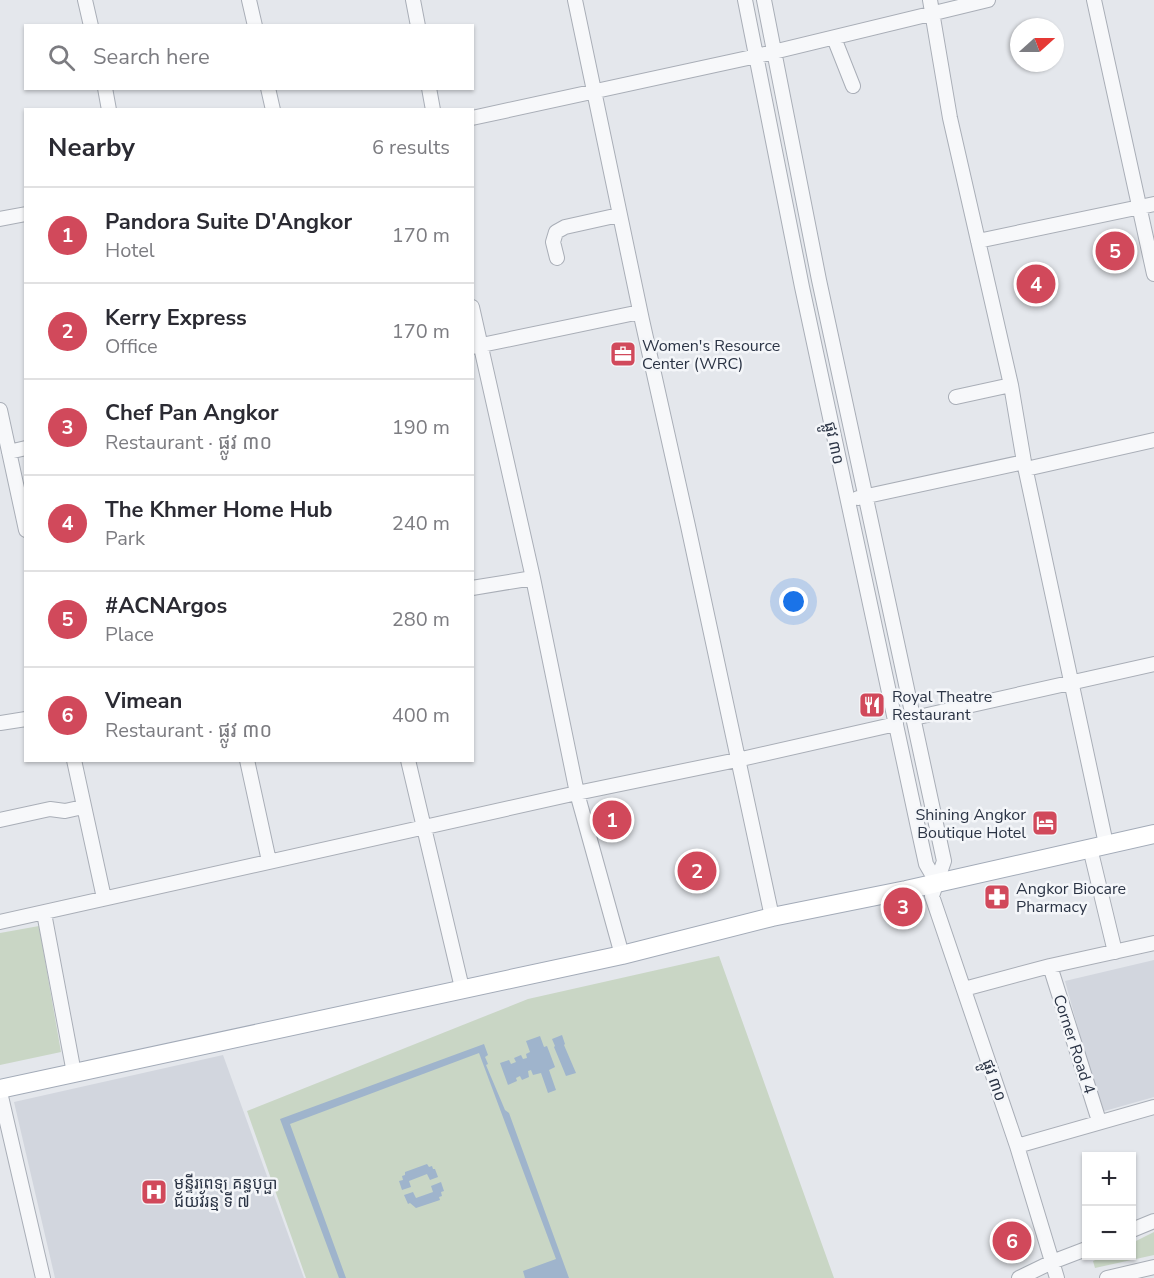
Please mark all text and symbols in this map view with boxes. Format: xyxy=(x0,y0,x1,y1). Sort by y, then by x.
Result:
north arrow xyxy=(1010,18,1064,72)
search box xyxy=(24,24,474,90)
icon: search xyxy=(45,41,78,74)
text: Search here xyxy=(93,42,210,72)
text: Nearby xyxy=(48,130,135,165)
text: 6 results xyxy=(372,134,450,161)
text: Pandora Suite D'Angkor xyxy=(105,207,352,237)
text: 1 xyxy=(62,222,74,249)
text: 170 m xyxy=(392,222,450,249)
pin: 5 xyxy=(1096,228,1134,274)
text: Hotel xyxy=(105,237,155,264)
pin: 4 xyxy=(1016,262,1056,306)
text: Kerry Express xyxy=(105,303,247,333)
text: 2 xyxy=(62,318,74,345)
text: 170 m xyxy=(392,318,450,345)
text: Office xyxy=(105,333,158,360)
place label: Women's Resource Center (WRC) xyxy=(642,335,780,375)
office icon: Women's Resource Center (WRC) xyxy=(608,339,638,369)
text: Chef Pan Angkor xyxy=(105,398,279,428)
text: 3 xyxy=(62,414,74,441)
text: 190 m xyxy=(392,414,450,441)
street label: ផ្លូវ ៣០ xyxy=(816,420,849,467)
text: Restaurant · ផ្លូវ ៣០ xyxy=(105,429,272,456)
text: The Khmer Home Hub xyxy=(105,495,332,525)
text: 4 xyxy=(62,510,74,537)
text: 240 m xyxy=(392,510,450,537)
text: Park xyxy=(105,525,145,552)
your location xyxy=(779,587,808,616)
text: #ACNArgos xyxy=(105,591,227,621)
text: 5 xyxy=(62,606,74,633)
text: 280 m xyxy=(392,606,450,633)
text: Place xyxy=(105,621,154,648)
text: Vimean xyxy=(105,686,182,716)
place label: Royal Theatre Restaurant xyxy=(892,686,992,726)
restaurant icon: Royal Theatre Restaurant xyxy=(857,690,887,720)
text: 6 xyxy=(62,702,74,729)
text: 400 m xyxy=(392,702,450,729)
text: Restaurant · ផ្លូវ ៣០ xyxy=(105,717,272,744)
pin: 1 xyxy=(592,798,632,842)
place label: Shining Angkor Boutique Hotel xyxy=(915,804,1026,844)
hotel icon: Shining Angkor Boutique Hotel xyxy=(1030,808,1060,838)
pin: 2 xyxy=(678,848,716,894)
place label: Angkor Biocare Pharmacy xyxy=(1016,878,1126,918)
pharmacy icon: Angkor Biocare Pharmacy xyxy=(982,882,1012,912)
pin: 3 xyxy=(884,884,922,930)
street label: Corner Road 4 xyxy=(1048,992,1101,1097)
street label: ផ្លូវ ៣០ xyxy=(974,1056,1012,1105)
map controls xyxy=(1082,1152,1136,1260)
button: + xyxy=(1082,1152,1136,1206)
place label: មន្ទីរពេទ្យ គន្ធបុប្ផា ជ័យវ័រន្ម ទី ៧ xyxy=(174,1173,277,1213)
hospital icon: មន្ទីរពេទ្យ គន្ធបុប្ផា ជ័យវ័រន្ម ទី ៧ xyxy=(139,1177,169,1207)
button: − xyxy=(1082,1206,1136,1260)
pin: 6 xyxy=(992,1218,1032,1264)

